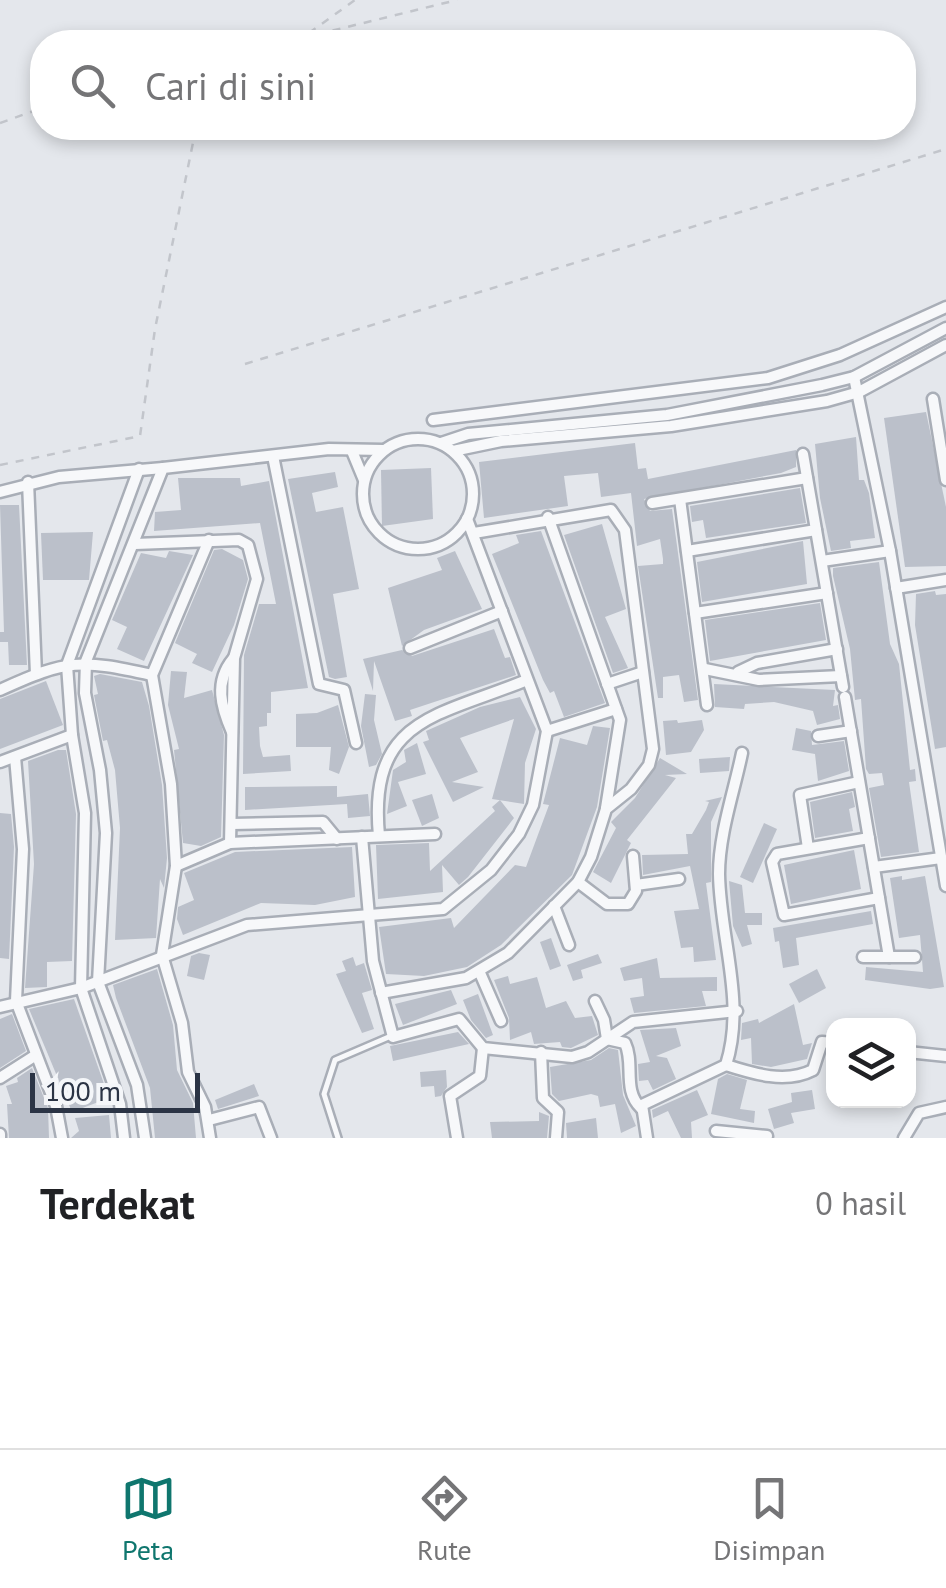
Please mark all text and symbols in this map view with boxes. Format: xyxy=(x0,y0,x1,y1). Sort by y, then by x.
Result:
search box xyxy=(30,30,916,140)
icon: search xyxy=(65,58,120,113)
text: Cari di sini xyxy=(145,61,316,110)
map controls xyxy=(826,1018,916,1108)
button: layers xyxy=(826,1018,916,1108)
scale bar xyxy=(30,1068,200,1112)
text: 100 m xyxy=(45,1072,121,1109)
text: Terdekat xyxy=(40,1176,195,1231)
text: 0 hasil xyxy=(815,1182,906,1224)
tab: Peta xyxy=(121,1471,176,1568)
tab: Rute xyxy=(417,1471,472,1568)
tab: Disimpan xyxy=(713,1471,825,1568)

